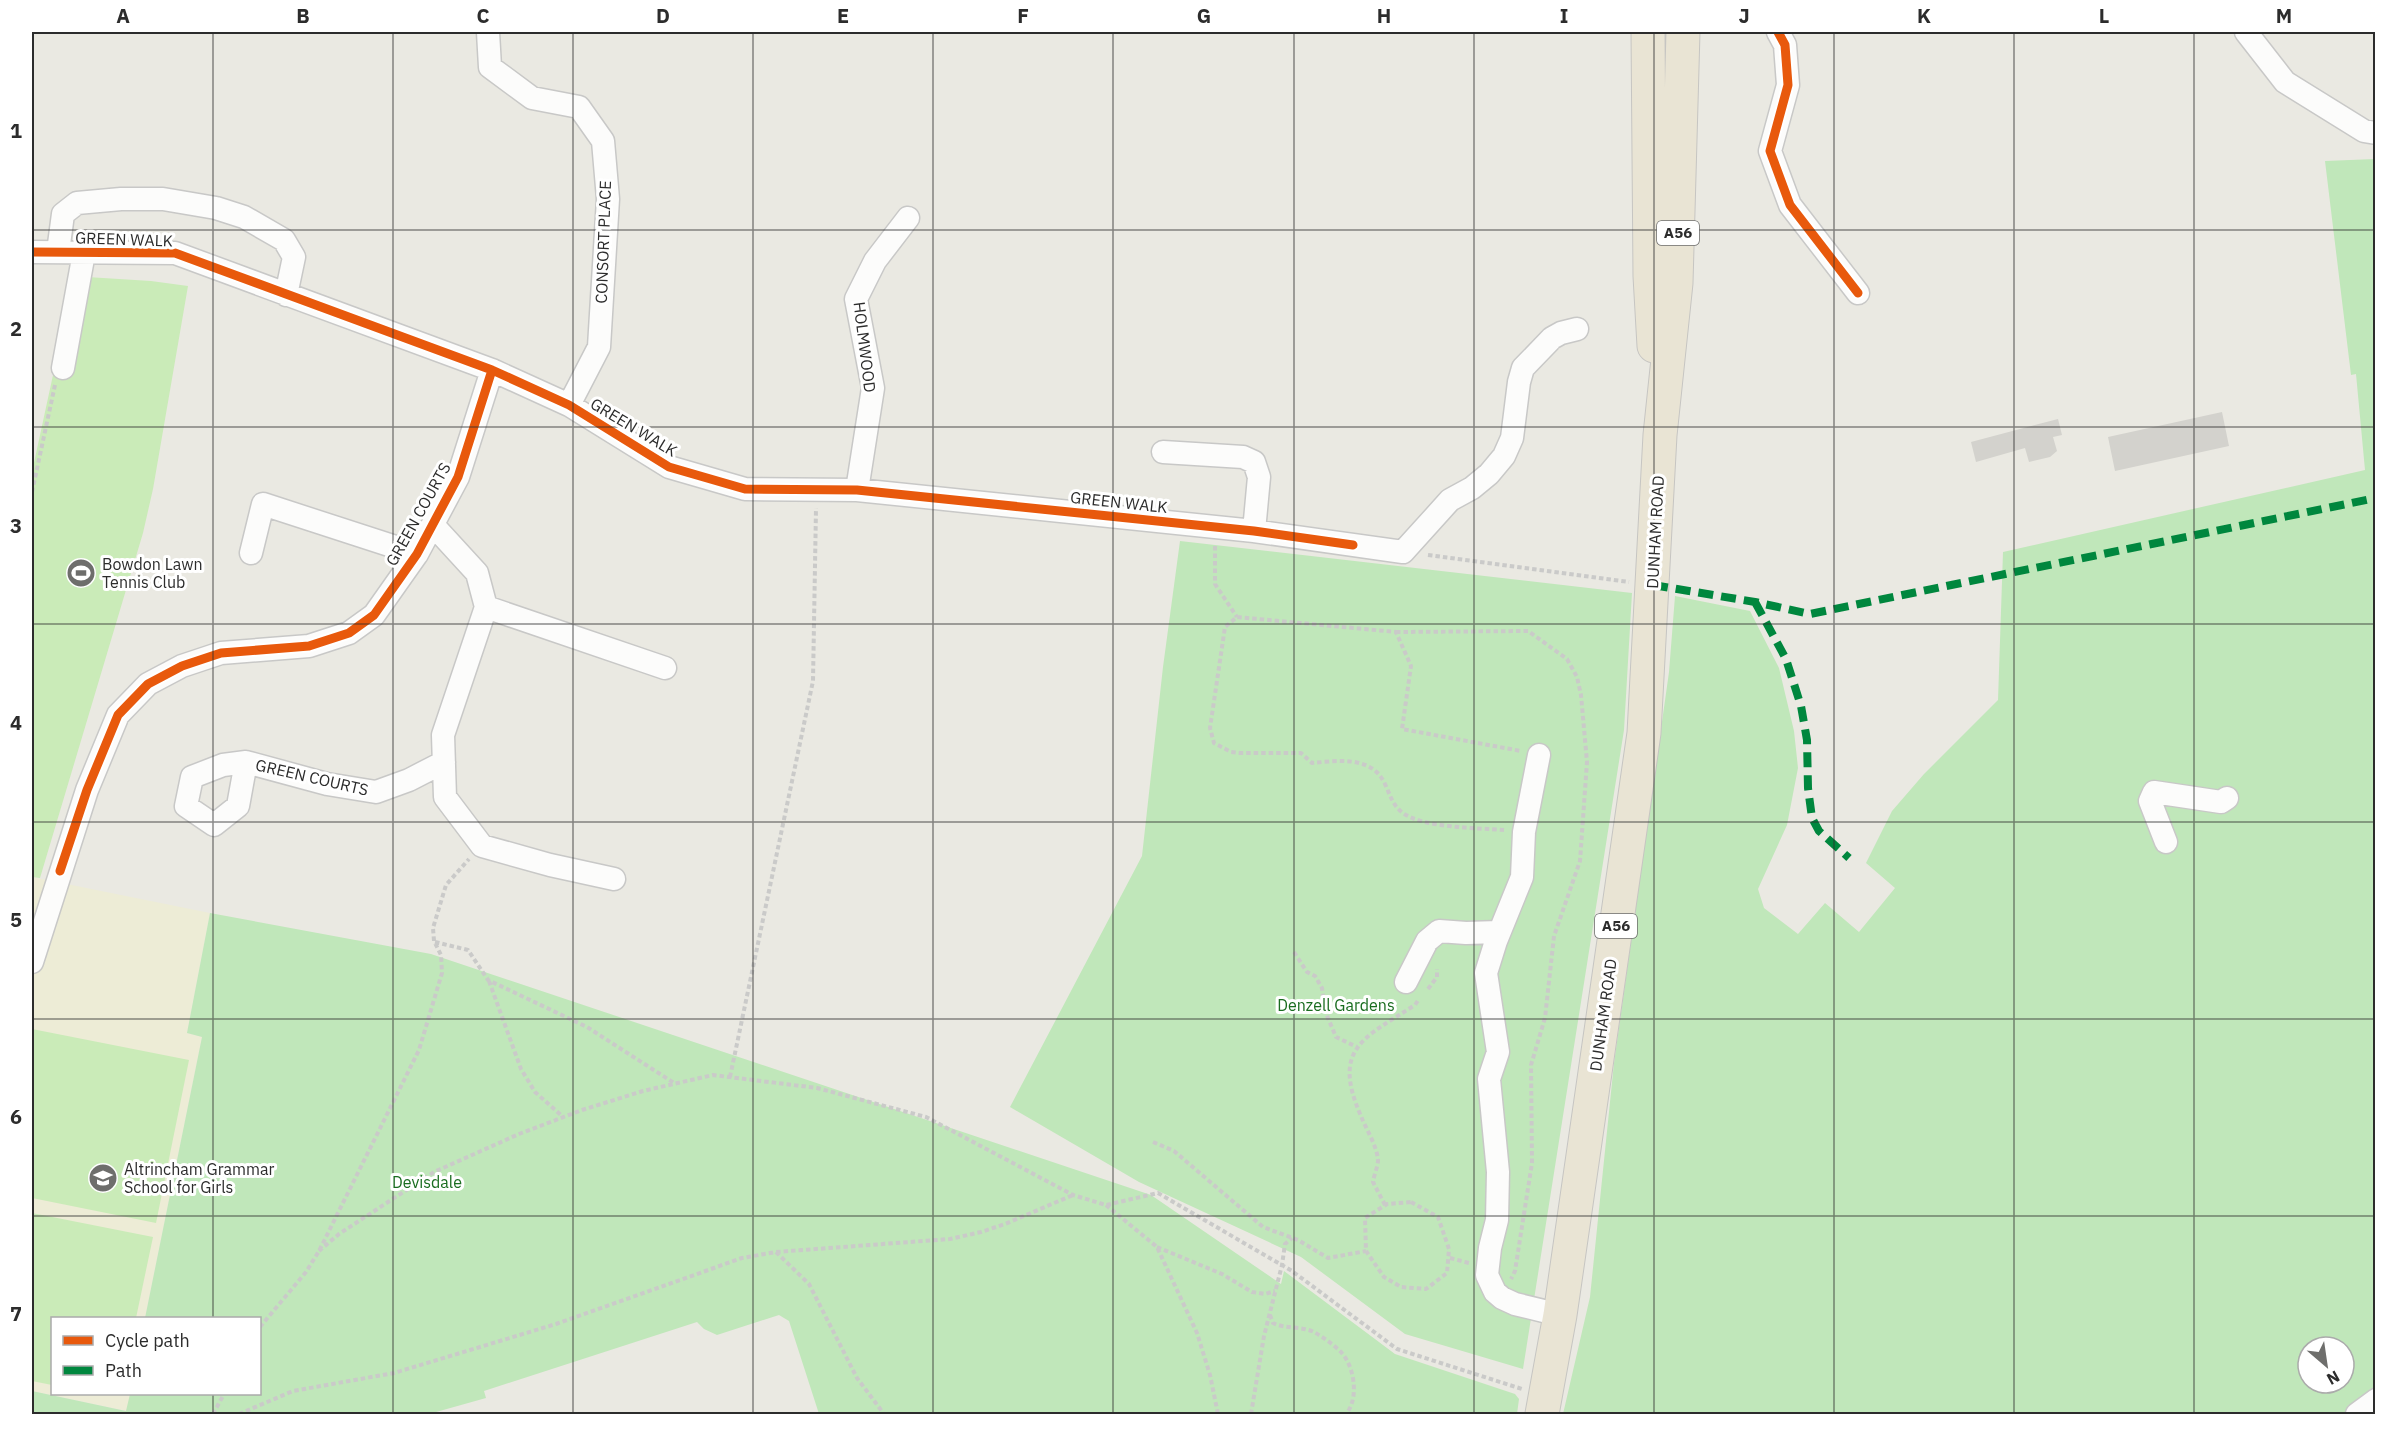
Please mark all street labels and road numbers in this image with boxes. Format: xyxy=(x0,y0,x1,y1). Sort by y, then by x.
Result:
street label: CONSORT PLACE xyxy=(591,180,615,304)
road number: A56 xyxy=(1657,221,1699,245)
street label: GREEN WALK xyxy=(75,227,173,251)
street label: HOLMWOOD xyxy=(850,300,880,394)
street label: GREEN WALK xyxy=(587,393,681,461)
street label: GREEN COURTS xyxy=(381,459,455,569)
street label: DUNHAM ROAD xyxy=(1642,475,1668,589)
street label: GREEN WALK xyxy=(1069,487,1169,517)
street label: GREEN COURTS xyxy=(254,754,370,800)
road number: A56 xyxy=(1595,914,1637,938)
street label: DUNHAM ROAD xyxy=(1585,957,1621,1073)

